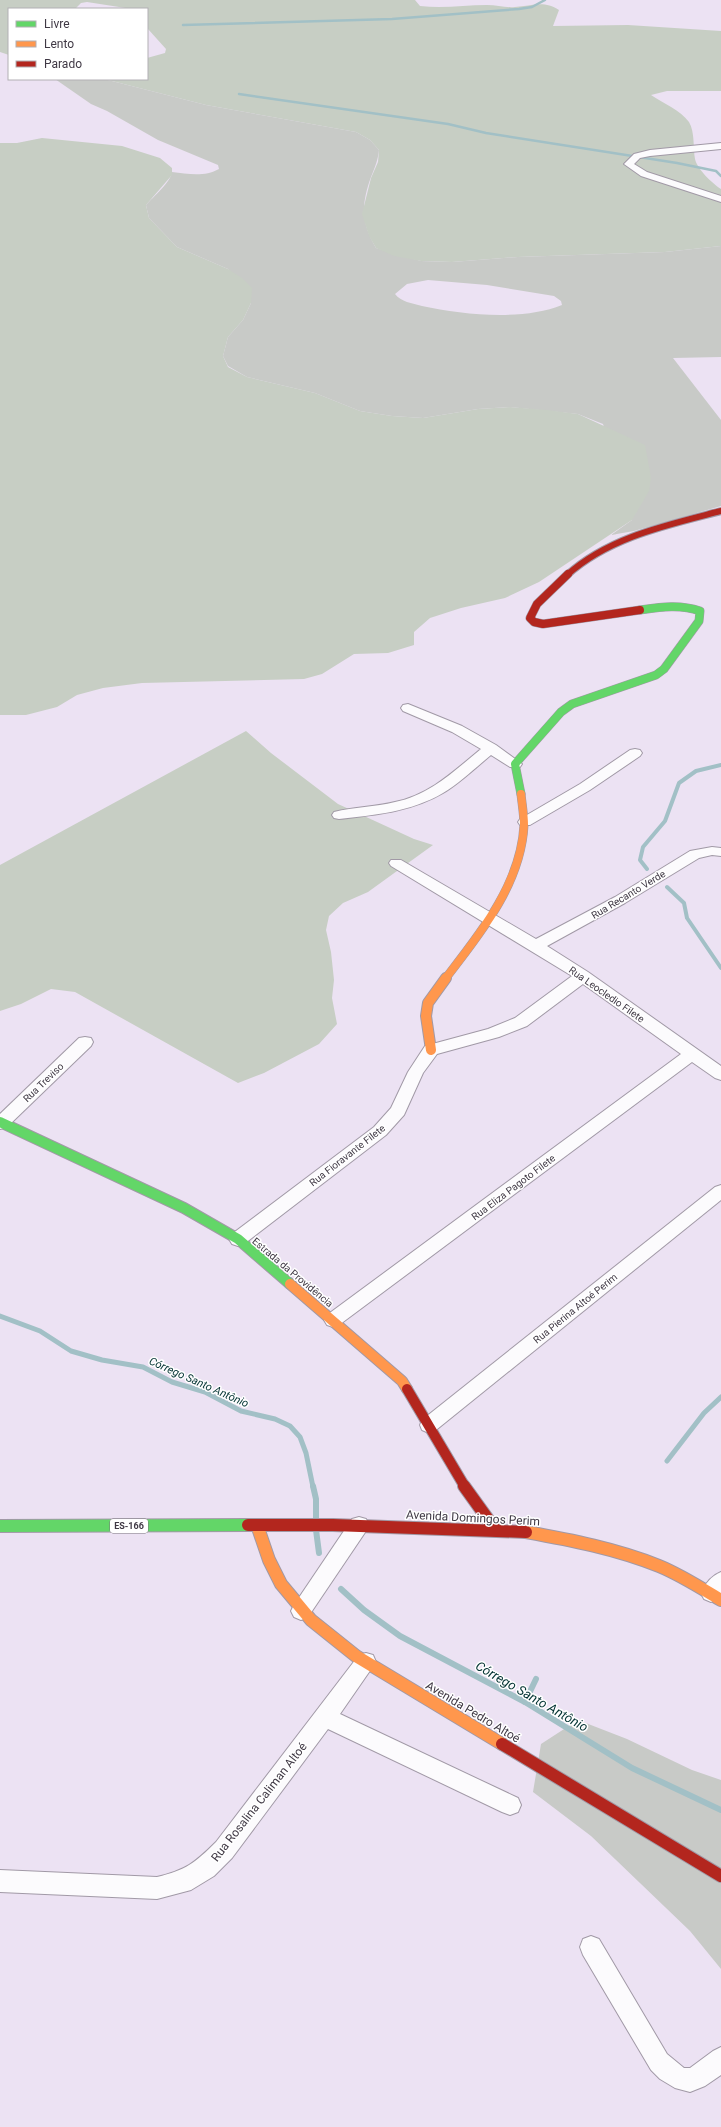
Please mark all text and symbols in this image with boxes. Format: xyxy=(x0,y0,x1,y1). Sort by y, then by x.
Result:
legend xyxy=(8,8,148,80)
text: Livre xyxy=(44,17,70,31)
text: Lento xyxy=(44,37,74,51)
text: Parado xyxy=(44,57,82,71)
street label: Rua Recanto Verde xyxy=(589,868,667,921)
street label: Rua Leocledio Filete xyxy=(567,964,647,1025)
street label: Rua Treviso xyxy=(21,1060,66,1104)
street label: Rua Fioravante Filete xyxy=(307,1122,387,1188)
street label: Rua Eliza Pagoto Filete xyxy=(469,1152,557,1222)
street label: Estrada da Providência xyxy=(250,1235,335,1309)
street label: Rua Pierina Altoé Perim xyxy=(531,1271,620,1346)
water label: Córrego Santo Antônio xyxy=(147,1355,251,1410)
street label: Avenida Domingos Perim xyxy=(406,1507,540,1529)
road number: ES-166 xyxy=(110,1519,148,1533)
water label: Córrego Santo Antônio xyxy=(473,1658,591,1735)
street label: Avenida Pedro Altoé xyxy=(423,1678,523,1746)
street label: Rua Rosalina Caliman Altoé xyxy=(208,1740,310,1864)

